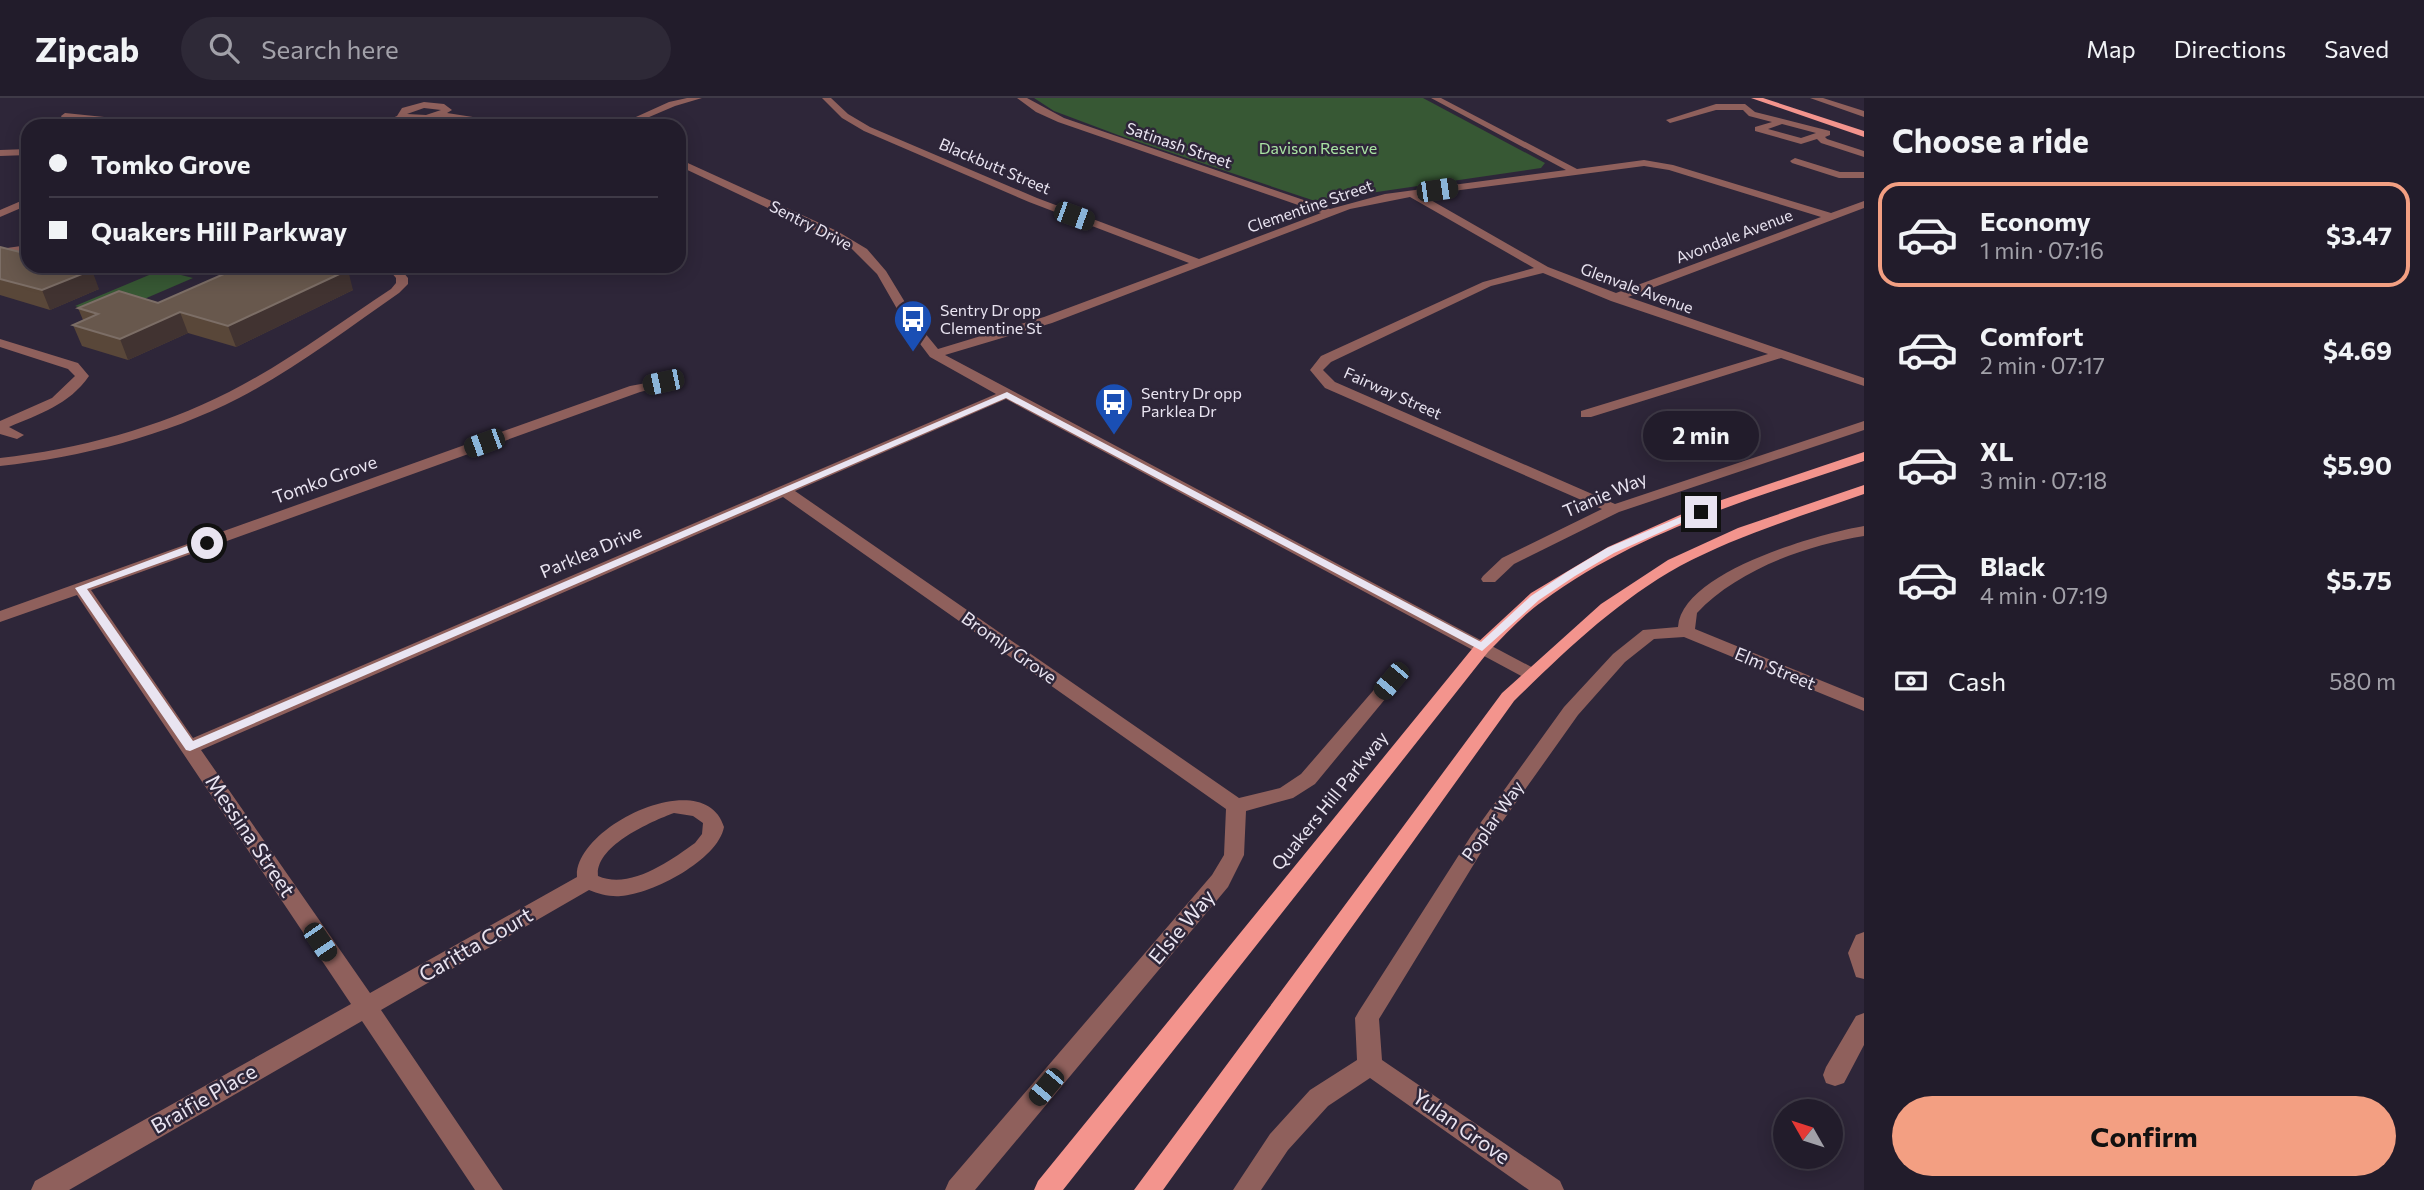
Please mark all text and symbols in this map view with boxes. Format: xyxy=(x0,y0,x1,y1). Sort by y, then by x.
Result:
search box xyxy=(181,17,671,80)
text: Zipcab xyxy=(35,28,139,69)
icon: search xyxy=(205,29,243,67)
text: Search here xyxy=(261,33,399,64)
text: Map xyxy=(2086,34,2136,63)
text: Directions xyxy=(2174,34,2286,63)
text: Saved xyxy=(2324,34,2389,63)
street label: Satinash Street xyxy=(1124,118,1235,172)
text: Choose a ride xyxy=(1892,120,2089,160)
street label: Blackbutt Street xyxy=(937,134,1054,198)
park label: Davison Reserve xyxy=(1259,138,1377,157)
text: Tomko Grove xyxy=(91,148,250,179)
street label: Clementine Street xyxy=(1245,175,1376,236)
car xyxy=(1415,177,1460,203)
street label: Sentry Drive xyxy=(767,196,856,253)
car xyxy=(1051,199,1098,233)
icon: car xyxy=(1896,203,1959,266)
street label: Avondale Avenue xyxy=(1673,205,1795,267)
text: Economy xyxy=(1980,205,2091,236)
text: Quakers Hill Parkway xyxy=(91,215,347,246)
text: $3.47 xyxy=(2326,219,2392,250)
text: 1 min · 07:16 xyxy=(1980,236,2104,264)
street label: Glenvale Avenue xyxy=(1578,258,1696,317)
bus stop icon: Sentry Dr opp Clementine St xyxy=(892,298,934,353)
place label: Sentry Dr opp Clementine St xyxy=(940,300,1043,337)
icon: car xyxy=(1896,318,1959,381)
text: Comfort xyxy=(1980,320,2083,351)
text: $4.69 xyxy=(2323,334,2392,365)
text: 2 min · 07:17 xyxy=(1980,351,2105,379)
street label: Fairway Street xyxy=(1341,362,1445,423)
car xyxy=(641,367,686,397)
bus stop icon: Sentry Dr opp Parklea Dr xyxy=(1093,381,1135,436)
place label: Sentry Dr opp Parklea Dr xyxy=(1141,383,1242,420)
callout: 2 min xyxy=(1643,410,1759,460)
text: 2 min xyxy=(1672,421,1730,449)
car xyxy=(461,426,508,460)
icon: car xyxy=(1896,433,1959,496)
text: XL xyxy=(1980,435,2014,466)
text: $5.90 xyxy=(2322,449,2392,480)
street label: Tomko Grove xyxy=(270,450,380,508)
street label: Tianie Way xyxy=(1559,466,1650,522)
text: 3 min · 07:18 xyxy=(1980,466,2107,494)
route end xyxy=(1685,496,1717,528)
street label: Parklea Drive xyxy=(537,520,645,582)
route start xyxy=(191,527,223,559)
icon: car xyxy=(1896,548,1959,611)
text: Black xyxy=(1980,550,2046,581)
text: $5.75 xyxy=(2326,564,2392,595)
text: 4 min · 07:19 xyxy=(1980,581,2108,609)
street label: Bromly Grove xyxy=(958,606,1061,688)
street label: Elm Street xyxy=(1732,642,1819,694)
car xyxy=(1370,658,1413,704)
icon: cash xyxy=(1892,662,1930,700)
text: Cash xyxy=(1948,665,2006,696)
text: 580 m xyxy=(2329,667,2396,695)
street label: Quakers Hill Parkway xyxy=(1266,726,1392,874)
street label: Messina Street xyxy=(201,769,301,901)
street label: Poplar Way xyxy=(1457,776,1528,865)
street label: Elsie Way xyxy=(1142,884,1219,968)
street label: Caritta Court xyxy=(414,901,537,986)
car xyxy=(300,919,341,965)
street label: Braifie Place xyxy=(146,1057,261,1138)
car xyxy=(1025,1064,1068,1110)
street label: Yulan Grove xyxy=(1408,1083,1516,1169)
button: Confirm xyxy=(1892,1096,2396,1176)
north arrow xyxy=(1773,1099,1843,1169)
map controls xyxy=(1773,1099,1843,1169)

